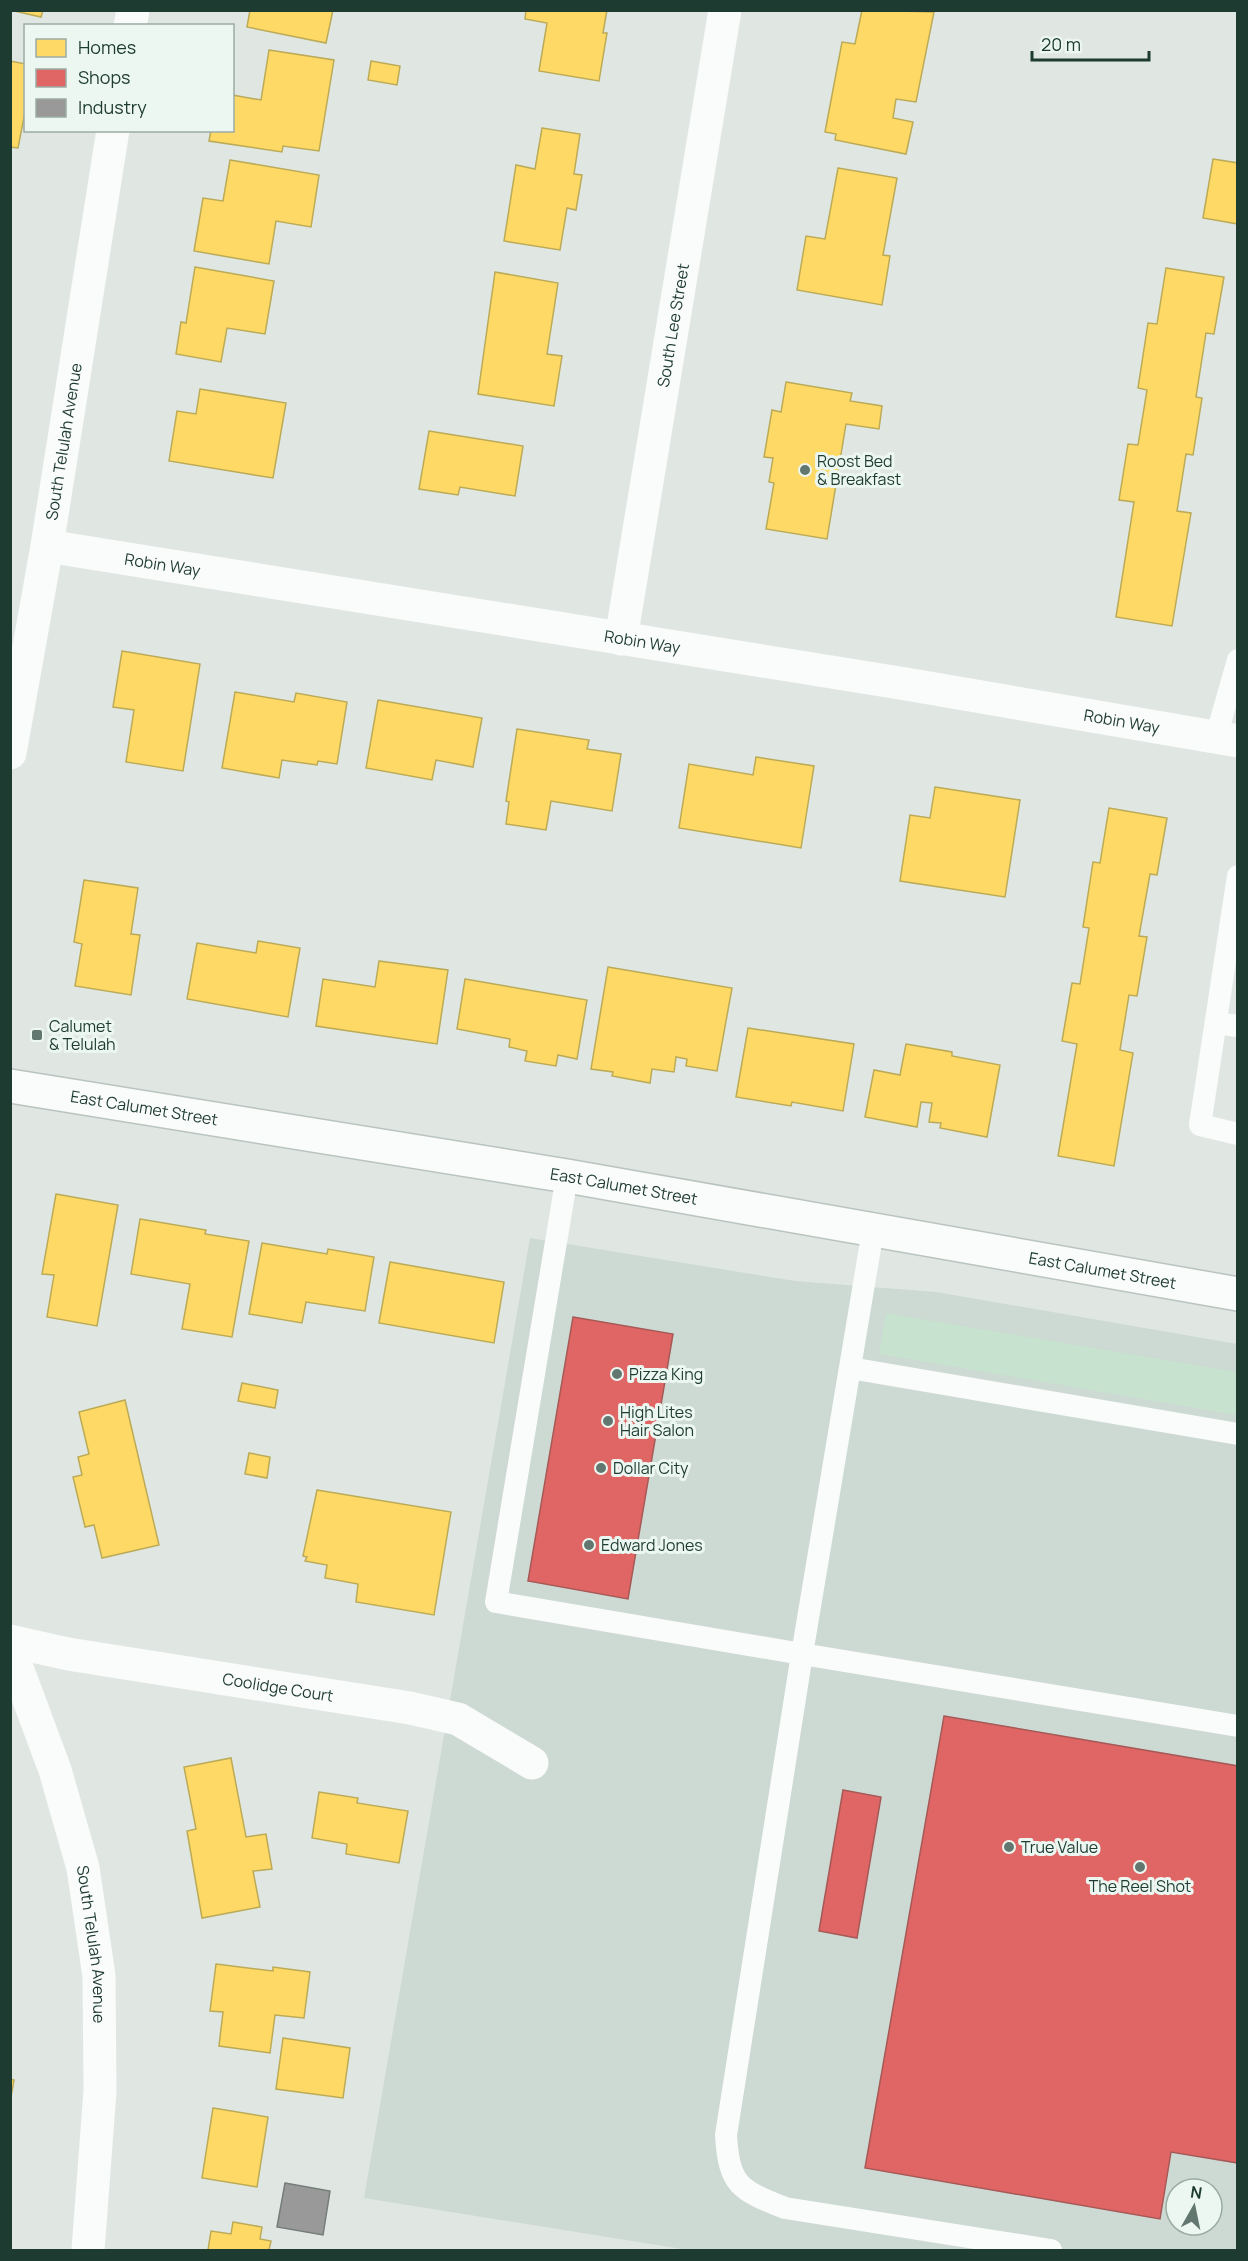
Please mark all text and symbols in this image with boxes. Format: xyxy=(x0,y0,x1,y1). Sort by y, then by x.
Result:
legend xyxy=(24,24,234,132)
scale bar xyxy=(1032,24,1149,62)
text: 20 m xyxy=(1041,32,1081,56)
text: Homes xyxy=(78,35,136,59)
text: Shops xyxy=(78,65,130,89)
text: Industry xyxy=(78,95,147,119)
street label: South Lee Street xyxy=(652,262,694,389)
street label: South Telulah Avenue xyxy=(40,361,87,522)
place label: Roost Bed & Breakfast xyxy=(817,450,901,490)
marker: Roost Bed & Breakfast xyxy=(798,463,812,477)
street label: Robin Way xyxy=(123,548,203,582)
street label: Robin Way xyxy=(603,625,682,659)
street label: Robin Way xyxy=(1082,704,1162,738)
place label: Calumet & Telulah xyxy=(49,1015,116,1055)
marker: Calumet & Telulah xyxy=(30,1028,44,1042)
street label: East Calumet Street xyxy=(69,1085,220,1130)
street label: East Calumet Street xyxy=(549,1162,699,1210)
street label: East Calumet Street xyxy=(1027,1246,1178,1294)
place label: Pizza King xyxy=(629,1363,703,1385)
marker: Pizza King xyxy=(610,1367,624,1381)
place label: High Lites Hair Salon xyxy=(620,1401,694,1441)
marker: High Lites Hair Salon xyxy=(601,1414,615,1428)
place label: Dollar City xyxy=(613,1457,689,1479)
marker: Dollar City xyxy=(594,1461,608,1475)
place label: Edward Jones xyxy=(601,1534,703,1556)
marker: Edward Jones xyxy=(582,1538,596,1552)
street label: Coolidge Court xyxy=(221,1668,335,1707)
place label: True Value xyxy=(1021,1836,1098,1858)
marker: True Value xyxy=(1002,1840,1016,1854)
marker: The Reel Shot xyxy=(1133,1860,1147,1874)
street label: South Telulah Avenue xyxy=(72,1864,110,2023)
place label: The Reel Shot xyxy=(1089,1875,1191,1897)
north arrow xyxy=(1164,2177,1224,2237)
text: N xyxy=(1189,2180,1204,2204)

